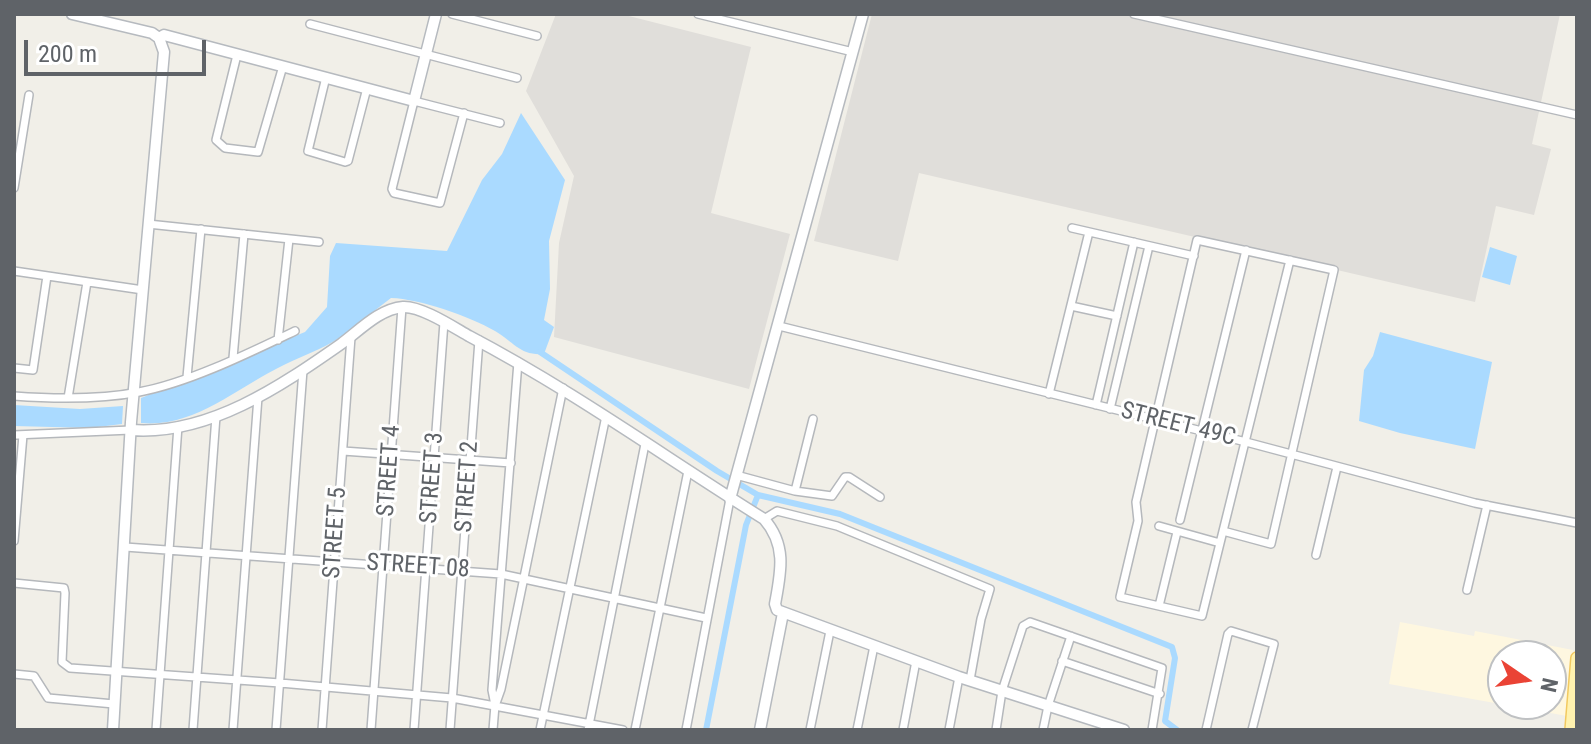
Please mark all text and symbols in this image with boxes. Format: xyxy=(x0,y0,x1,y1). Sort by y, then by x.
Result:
scale bar xyxy=(28,24,210,74)
text: 200 m xyxy=(38,40,97,68)
street label: STREET 49C xyxy=(1118,397,1238,453)
street label: STREET 4 xyxy=(372,424,408,518)
street label: STREET 3 xyxy=(415,431,451,525)
street label: STREET 2 xyxy=(450,440,486,534)
street label: STREET 5 xyxy=(318,486,354,580)
street label: STREET 08 xyxy=(365,549,471,585)
north arrow xyxy=(1487,640,1567,720)
text: N xyxy=(1535,676,1563,694)

